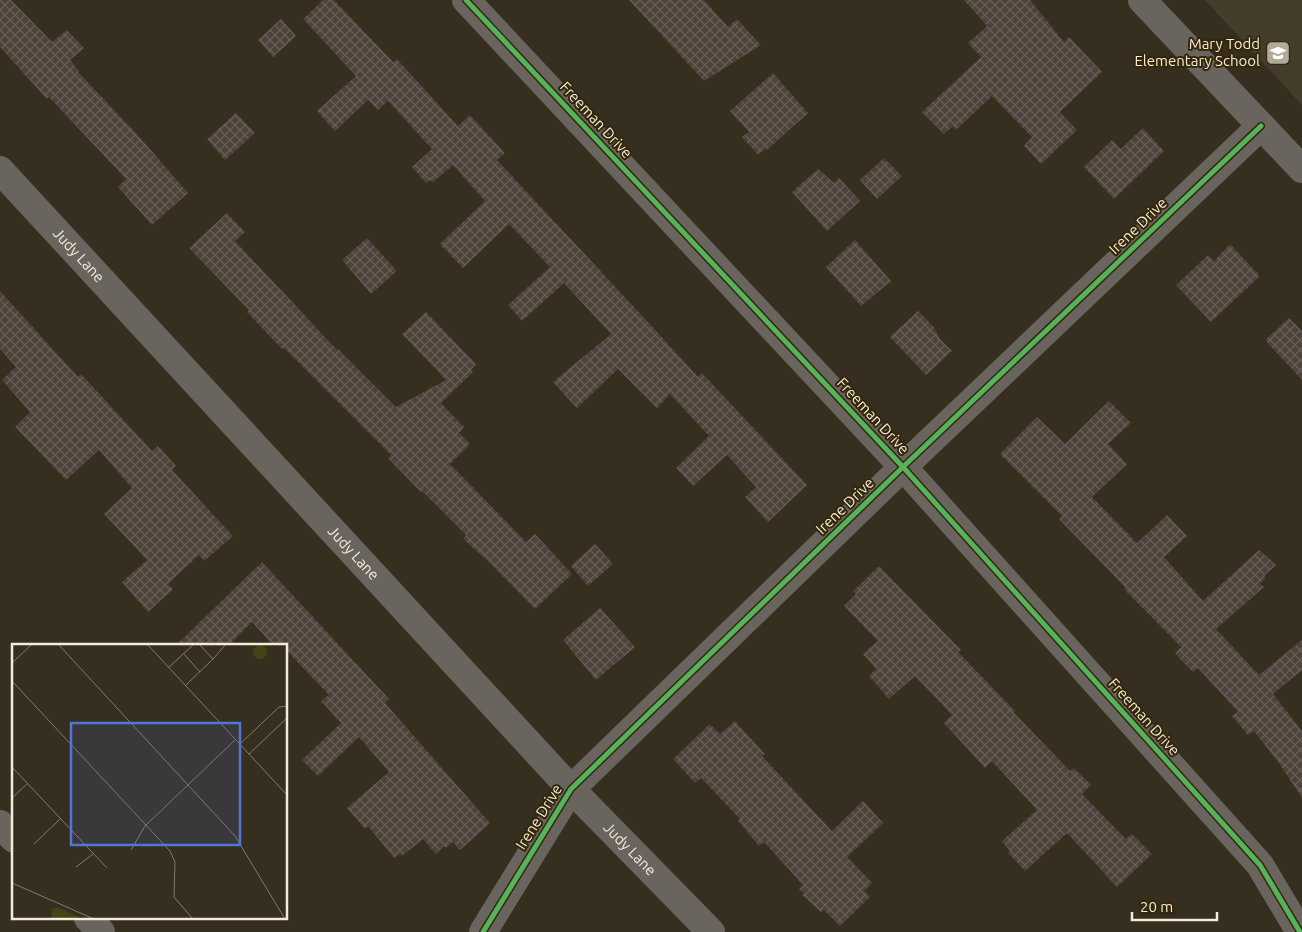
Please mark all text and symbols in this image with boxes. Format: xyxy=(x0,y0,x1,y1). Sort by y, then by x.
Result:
place label: Mary Todd Elementary School xyxy=(1134,35,1260,69)
school or university icon: Mary Todd Elementary School xyxy=(1265,40,1291,66)
street label: Freeman Drive xyxy=(557,78,636,161)
street label: Irene Drive xyxy=(1105,194,1170,257)
street label: Judy Lane xyxy=(50,224,108,286)
street label: Freeman Drive xyxy=(834,374,913,457)
street label: Irene Drive xyxy=(812,474,877,537)
street label: Judy Lane xyxy=(324,522,383,583)
inset map xyxy=(12,644,288,920)
street label: Freeman Drive xyxy=(1105,675,1183,759)
street label: Irene Drive xyxy=(512,781,565,852)
street label: Judy Lane xyxy=(600,818,660,879)
scale bar xyxy=(1132,890,1217,922)
text: 20 m xyxy=(1140,898,1173,915)

